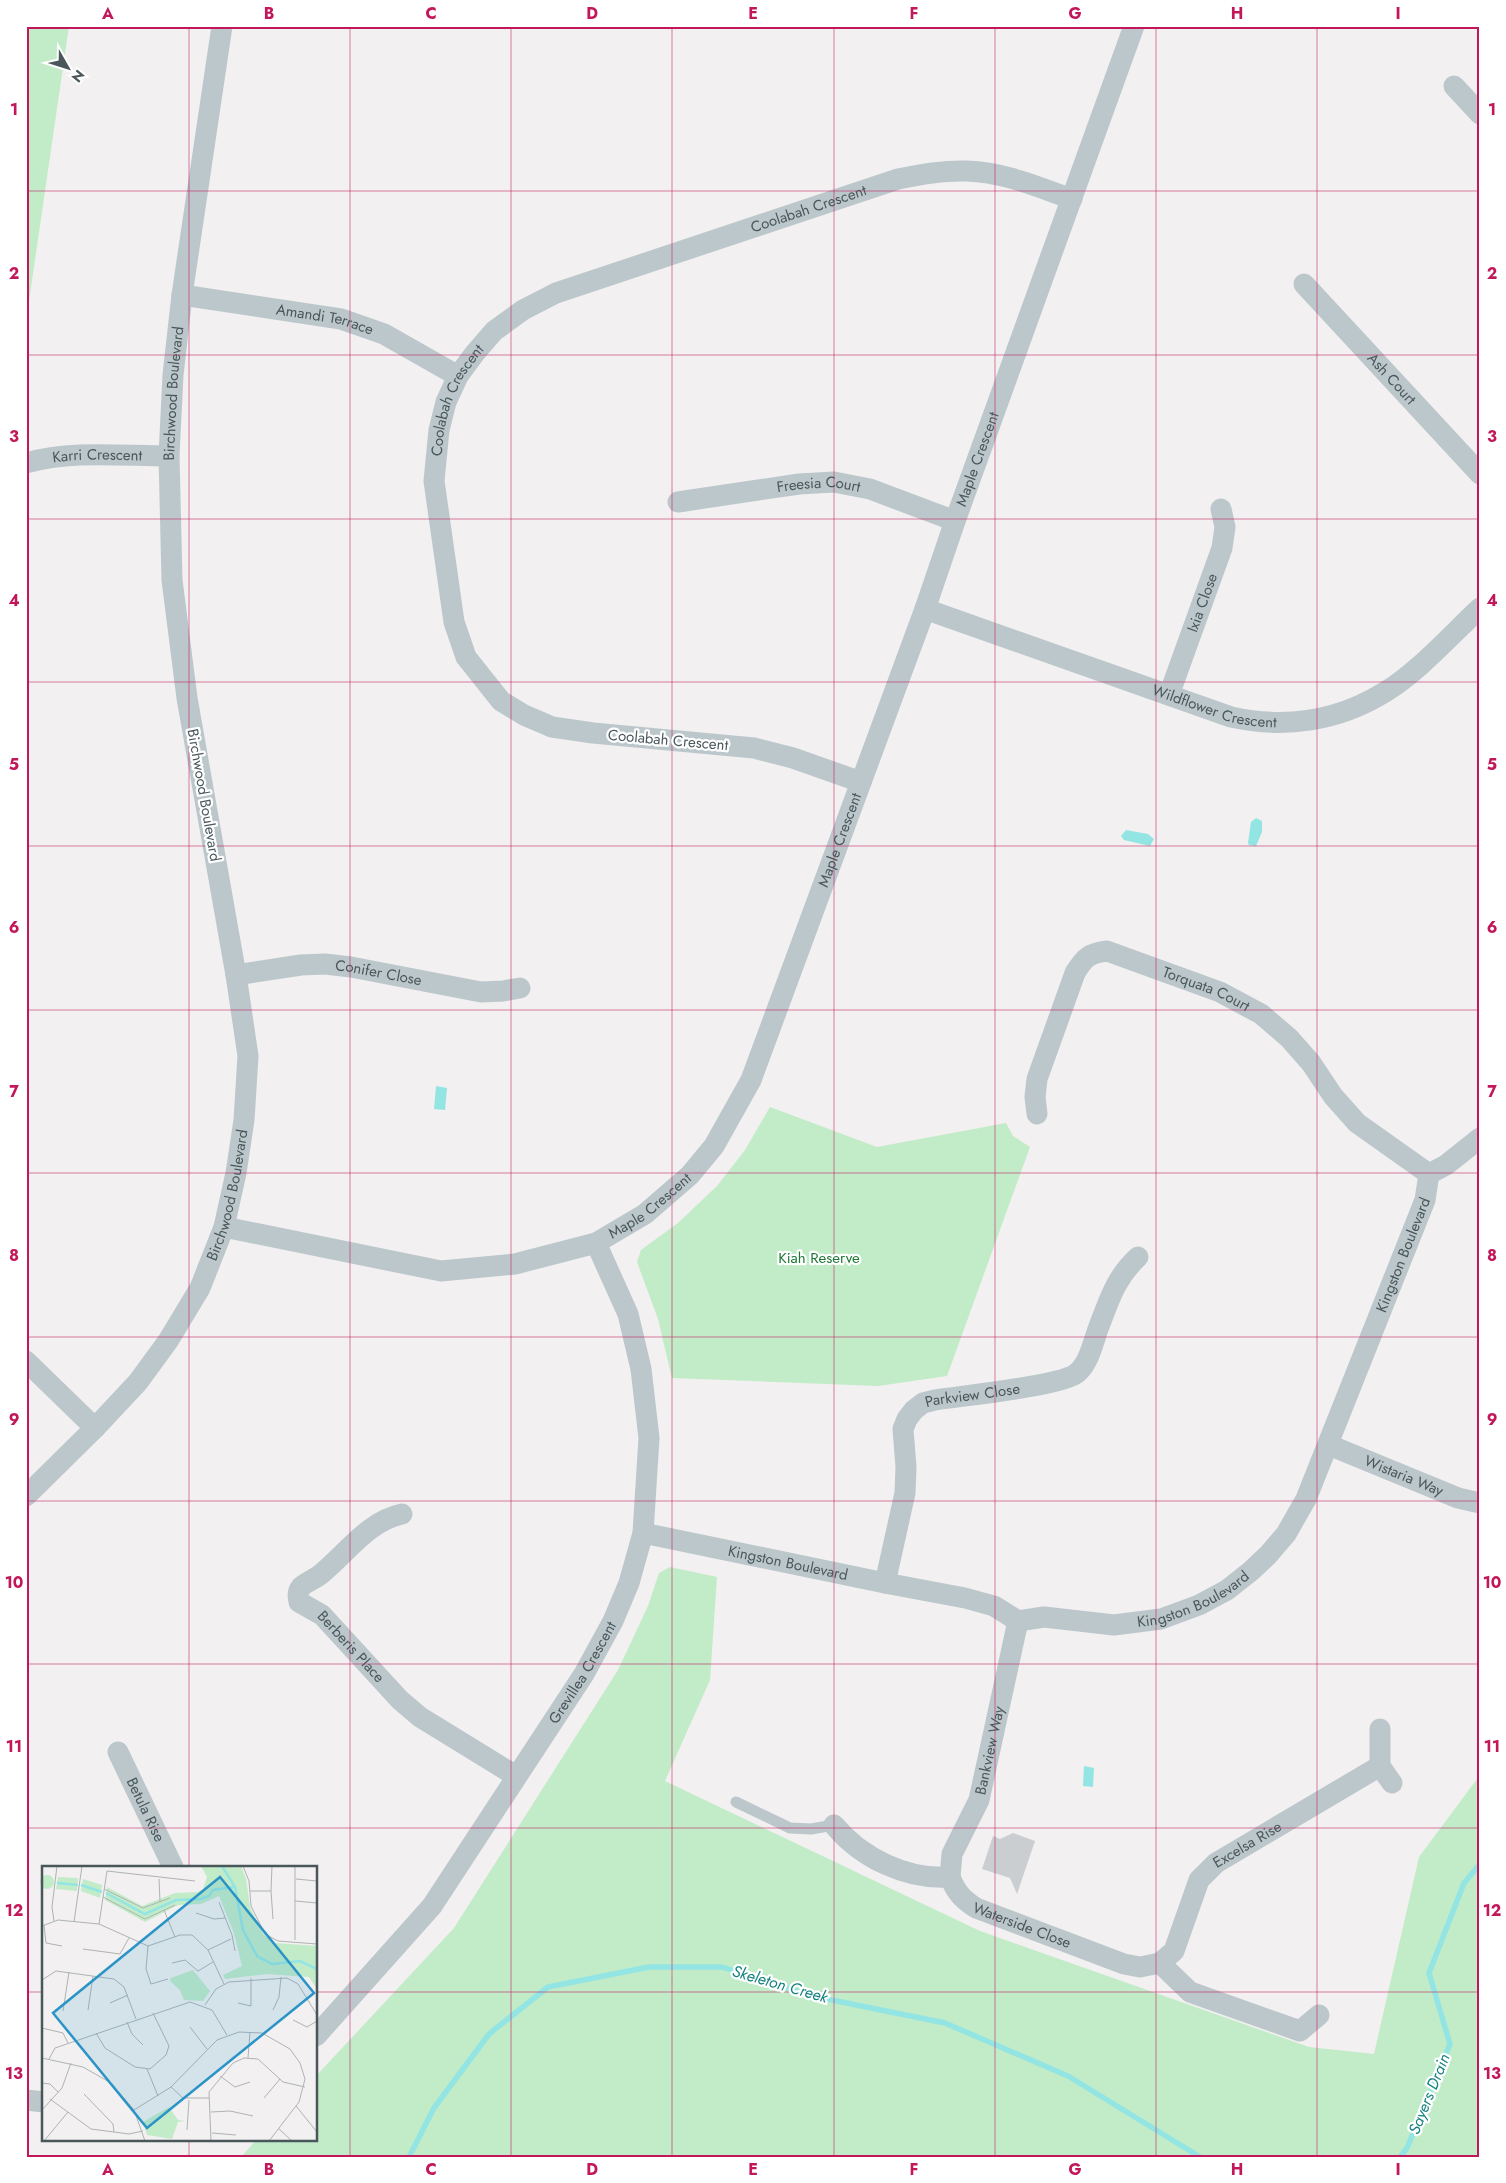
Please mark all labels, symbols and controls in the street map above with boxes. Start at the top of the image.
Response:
text: A [101,2,114,25]
text: B [264,2,274,25]
text: C [425,2,437,25]
text: D [586,2,598,25]
text: E [748,2,758,25]
text: F [910,2,918,25]
text: G [1068,2,1082,25]
text: H [1231,2,1243,25]
text: I [1395,2,1401,25]
north arrow [42,42,92,92]
text: N [67,66,89,87]
text: 1 [10,98,18,121]
text: 1 [1488,98,1496,121]
street label: Coolabah Crescent [748,179,870,238]
text: 2 [9,262,19,285]
text: 2 [1487,262,1497,285]
street label: Amandi Terrace [275,298,377,341]
street label: Birchwood Boulevard [158,325,189,461]
street label: Coolabah Crescent [425,339,489,457]
street label: Ash Court [1362,348,1422,410]
street label: Maple Crescent [950,409,1005,510]
text: 3 [9,425,19,448]
text: 3 [1487,425,1497,448]
street label: Karri Crescent [51,444,143,468]
street label: Freesia Court [775,471,863,498]
street label: Ixia Close [1181,570,1223,635]
text: 4 [8,589,20,612]
text: 4 [1486,589,1498,612]
street label: Wildflower Crescent [1149,679,1277,733]
street label: Coolabah Crescent [607,724,730,756]
street label: Birchwood Boulevard [181,727,227,863]
text: 5 [9,753,19,776]
text: 5 [1487,753,1497,776]
street label: Maple Crescent [812,789,867,890]
text: 6 [9,916,19,939]
text: 6 [1487,916,1497,939]
street label: Conifer Close [334,954,424,991]
street label: Torquata Court [1160,961,1254,1017]
text: 7 [9,1080,19,1103]
text: 7 [1487,1080,1497,1103]
street label: Birchwood Boulevard [201,1128,253,1264]
street label: Maple Crescent [604,1167,696,1244]
street label: Kingston Boulevard [1370,1194,1436,1316]
text: 8 [9,1244,19,1267]
text: 8 [1487,1244,1497,1267]
park label: Kiah Reserve [778,1247,860,1269]
street label: Parkview Close [923,1377,1022,1413]
text: 9 [9,1408,19,1431]
text: 9 [1487,1408,1497,1431]
street label: Wistaria Way [1361,1450,1447,1502]
street label: Kingston Boulevard [726,1540,850,1586]
street label: Kingston Boulevard [1136,1565,1254,1633]
text: 10 [5,1571,23,1594]
text: 10 [1483,1571,1501,1594]
street label: Berberis Place [312,1606,390,1688]
street label: Grevillea Crescent [543,1617,622,1728]
street label: Bankview Way [969,1704,1010,1797]
text: 11 [6,1735,22,1758]
text: 11 [1484,1735,1500,1758]
street label: Betula Rise [121,1774,171,1846]
street label: Excelsa Rise [1209,1815,1286,1874]
inset map [42,1866,318,2140]
street label: Waterside Close [970,1897,1074,1954]
text: 12 [5,1899,23,1922]
text: 12 [1483,1899,1501,1922]
water label: Skeleton Creek [730,1959,832,2009]
water label: Sayers Drain [1402,2050,1456,2138]
text: 13 [5,2062,23,2085]
text: 13 [1483,2062,1501,2085]
text: A [101,2158,114,2181]
text: B [264,2158,274,2181]
text: C [425,2158,437,2181]
text: D [586,2158,598,2181]
text: E [748,2158,758,2181]
text: F [910,2158,918,2181]
text: G [1068,2158,1082,2181]
text: H [1231,2158,1243,2181]
text: I [1395,2158,1401,2181]

